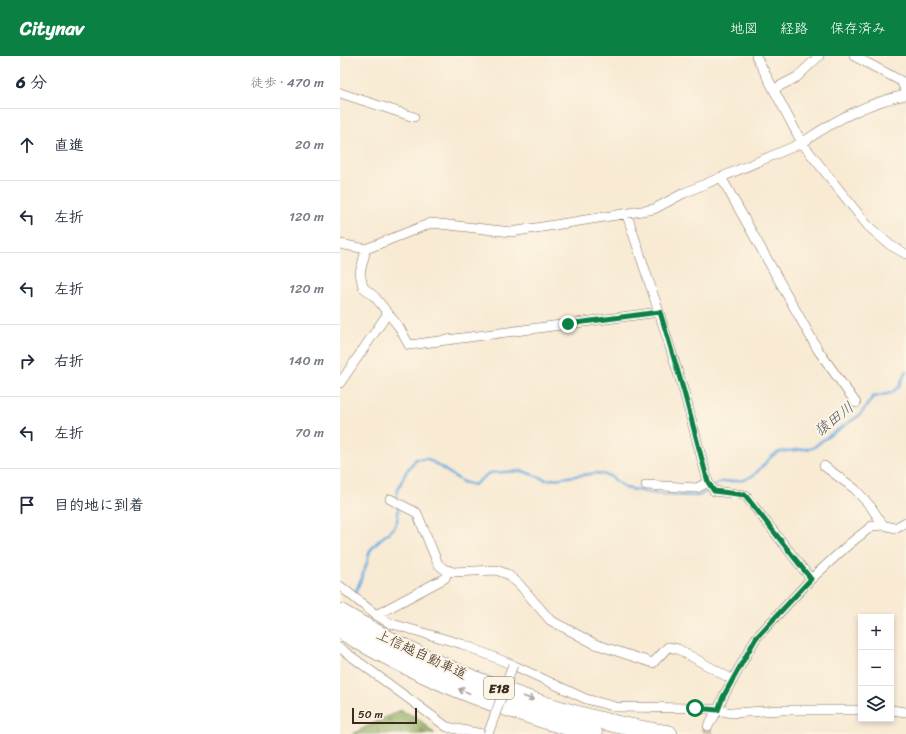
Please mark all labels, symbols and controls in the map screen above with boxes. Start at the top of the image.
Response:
text: Citynav [20,12,84,45]
text: 地図 [730,16,758,41]
text: 経路 [780,16,808,41]
text: 保存済み [830,16,886,41]
text: 6 分 [16,67,47,97]
text: 徒歩 · 470 m [251,71,324,94]
text: 直進 [54,132,84,158]
text: 20 m [295,133,324,156]
icon: ahead [16,134,38,156]
text: 左折 [54,204,84,230]
text: 120 m [289,205,324,228]
icon: left [16,206,38,228]
text: 左折 [54,276,84,302]
text: 120 m [289,277,324,300]
icon: left [16,278,38,300]
route end [559,315,577,333]
text: 右折 [54,348,84,374]
text: 140 m [289,349,324,372]
icon: right [16,350,38,372]
water label: 猿田川 [808,395,860,443]
text: 左折 [54,420,84,446]
text: 70 m [295,421,324,444]
icon: left [16,422,38,444]
text: 目的地に到着 [54,492,144,518]
icon: arrive [16,494,38,516]
map controls [858,614,894,722]
button: + [858,614,894,650]
street label: 上信越自動車道 [372,622,471,686]
button: − [858,650,894,686]
road number: E18 [484,677,514,699]
one-way arrow [458,686,470,694]
button: layers [858,686,894,722]
one-way arrow [521,695,533,703]
route start [686,699,704,717]
text: 50 m [358,705,383,724]
scale bar [352,706,417,725]

